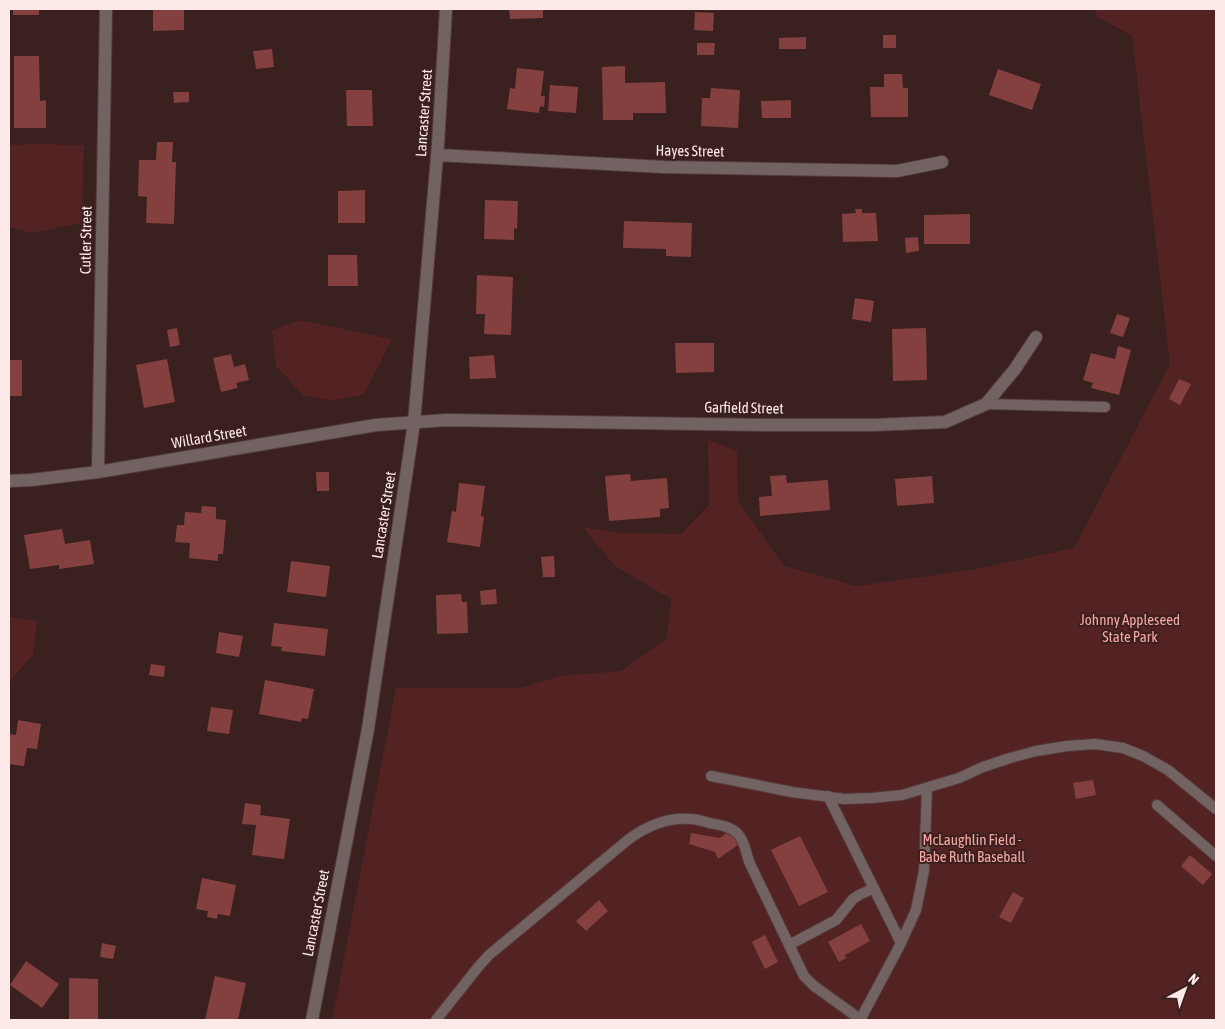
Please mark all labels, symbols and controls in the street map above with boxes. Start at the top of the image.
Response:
street label: Lancaster Street [412,68,435,158]
street label: Hayes Street [655,141,725,160]
street label: Cutler Street [76,206,95,274]
street label: Garfield Street [704,398,784,417]
street label: Willard Street [170,422,248,451]
street label: Lancaster Street [368,470,399,560]
park label: Johnny Appleseed State Park [1080,611,1180,645]
park label: McLaughlin Field - Babe Ruth Baseball [919,831,1025,865]
street label: Lancaster Street [299,868,332,958]
north arrow [1160,964,1210,1014]
text: N [1185,970,1202,988]

